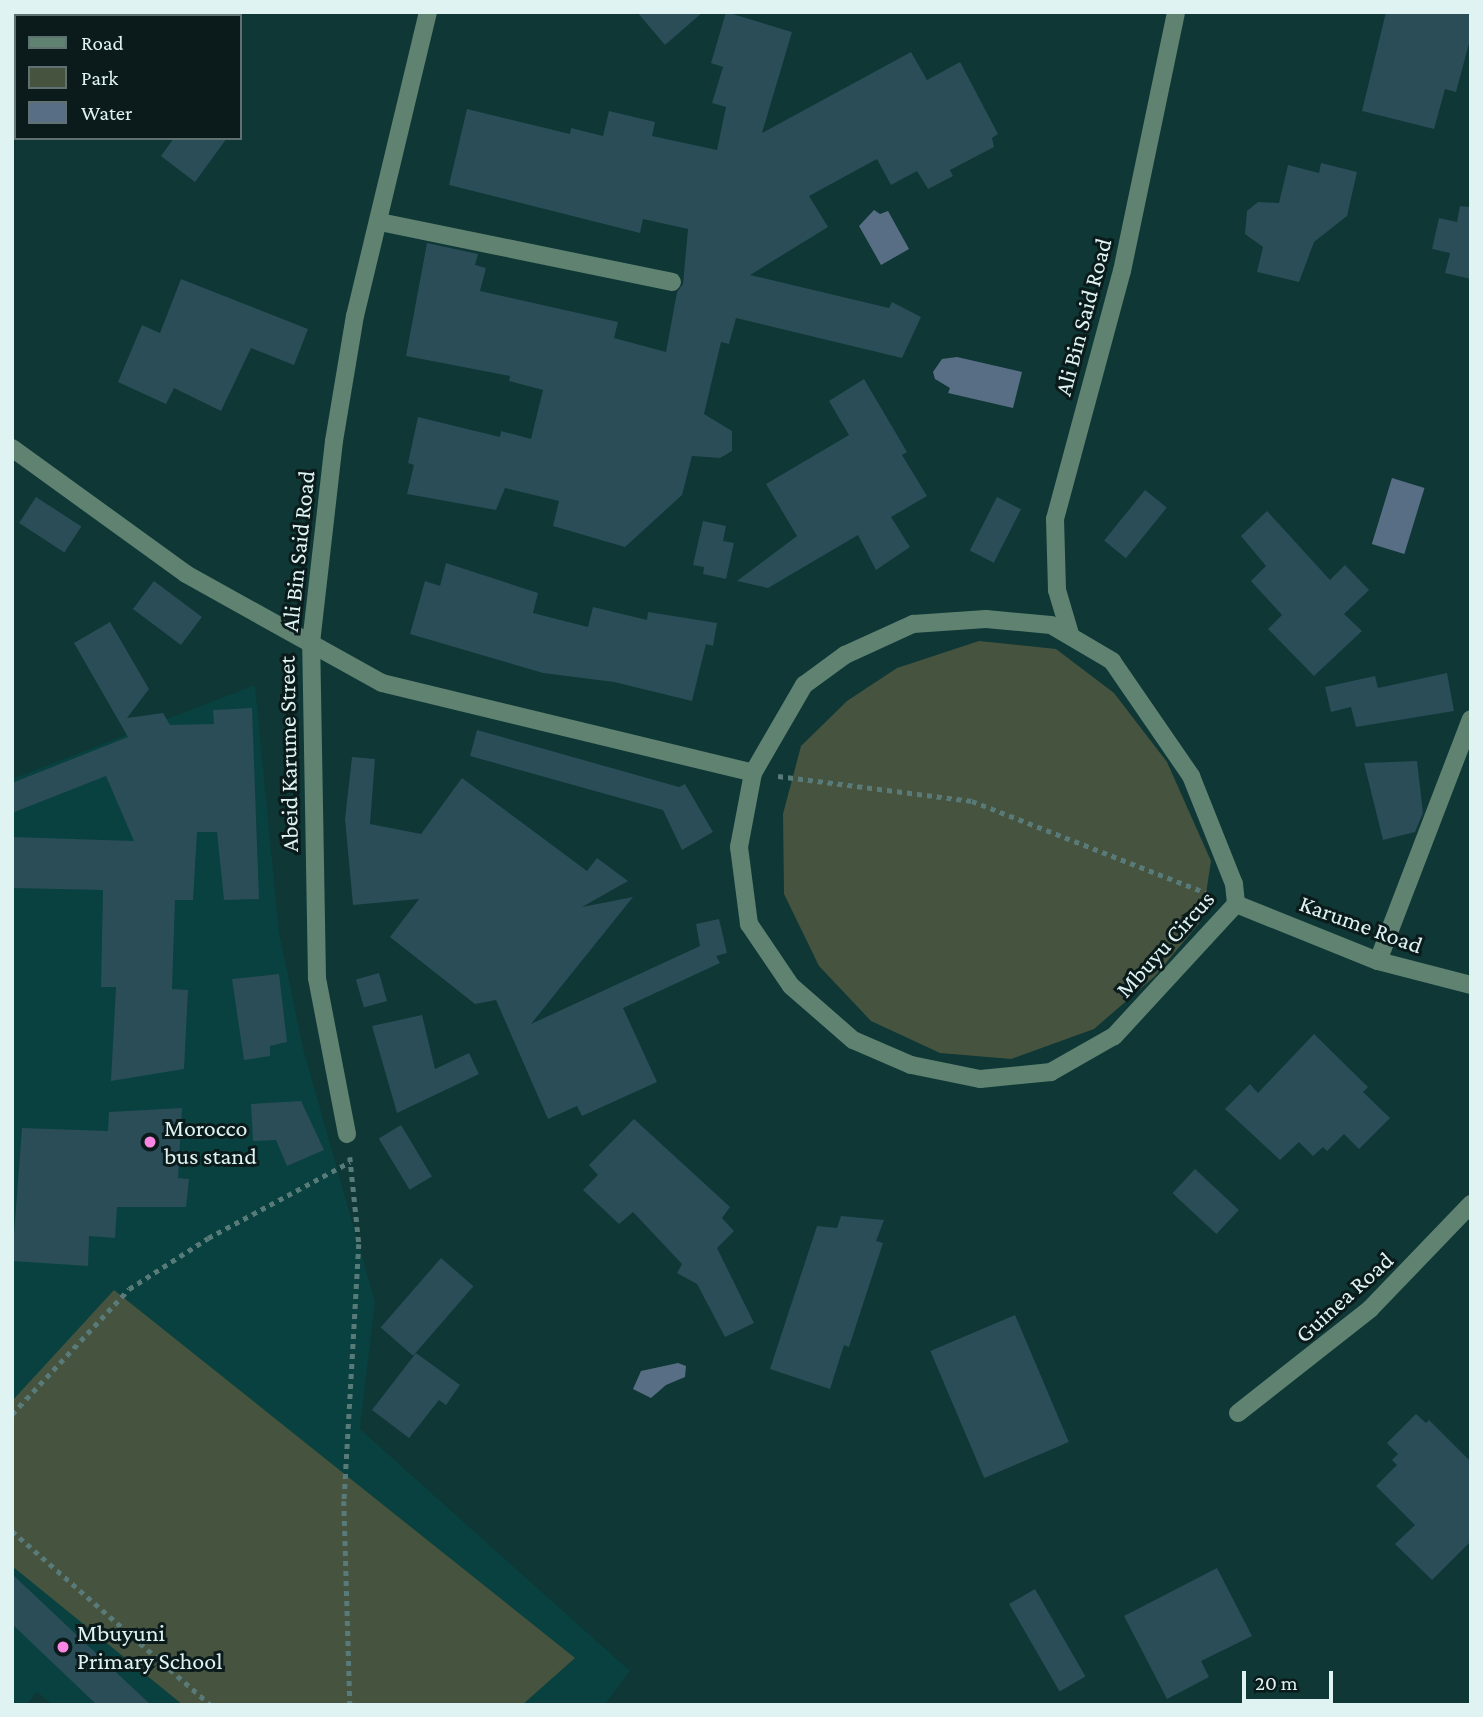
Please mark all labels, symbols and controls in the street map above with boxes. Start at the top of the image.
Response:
legend [14,14,242,140]
text: Road [81,31,124,55]
text: Park [81,66,118,90]
text: Water [81,101,133,125]
street label: Ali Bin Said Road [1048,235,1118,399]
street label: Ali Bin Said Road [275,469,321,633]
street label: Abeid Karume Street [272,656,304,852]
street label: Mbuyu Circus [1110,885,1220,1003]
street label: Karume Road [1296,888,1426,960]
place label: Morocco bus stand [164,1114,257,1170]
marker: Morocco bus stand [142,1134,158,1150]
street label: Guinea Road [1289,1246,1399,1348]
place label: Mbuyuni Primary School [77,1619,222,1675]
marker: Mbuyuni Primary School [55,1639,71,1655]
scale bar [1245,1658,1336,1702]
text: 20 m [1255,1671,1298,1695]

